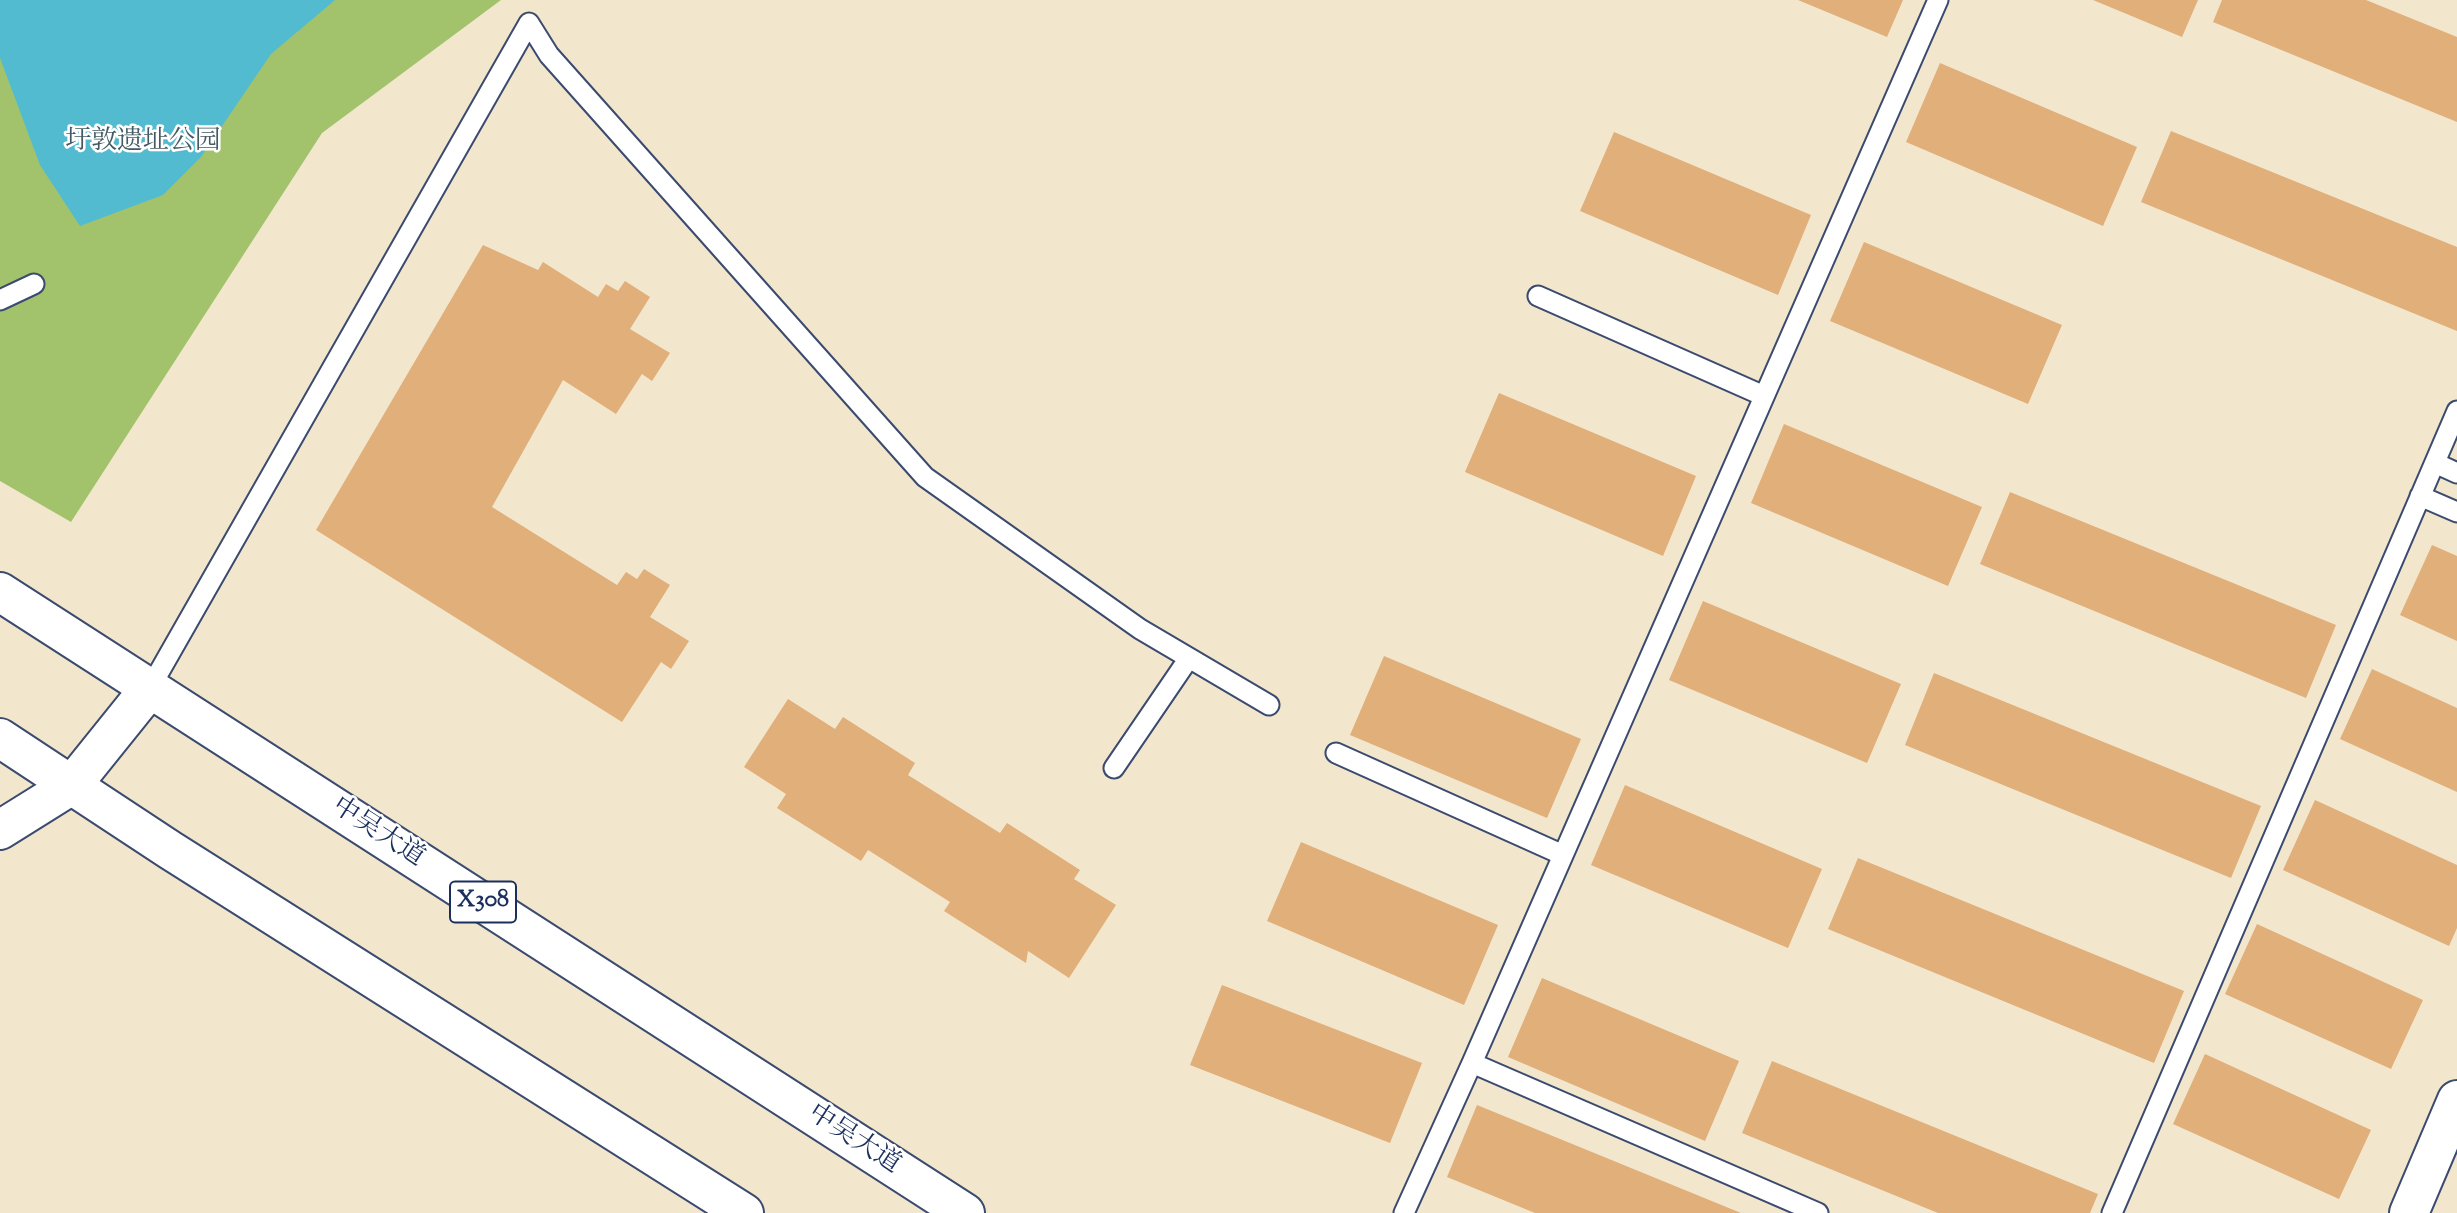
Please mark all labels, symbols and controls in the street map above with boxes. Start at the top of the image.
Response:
park label: 圩敦遗址公园 [65,128,221,160]
street label: 中吴大道 [325,793,429,875]
road number: X308 [450,882,516,922]
street label: 中吴大道 [801,1100,905,1182]

